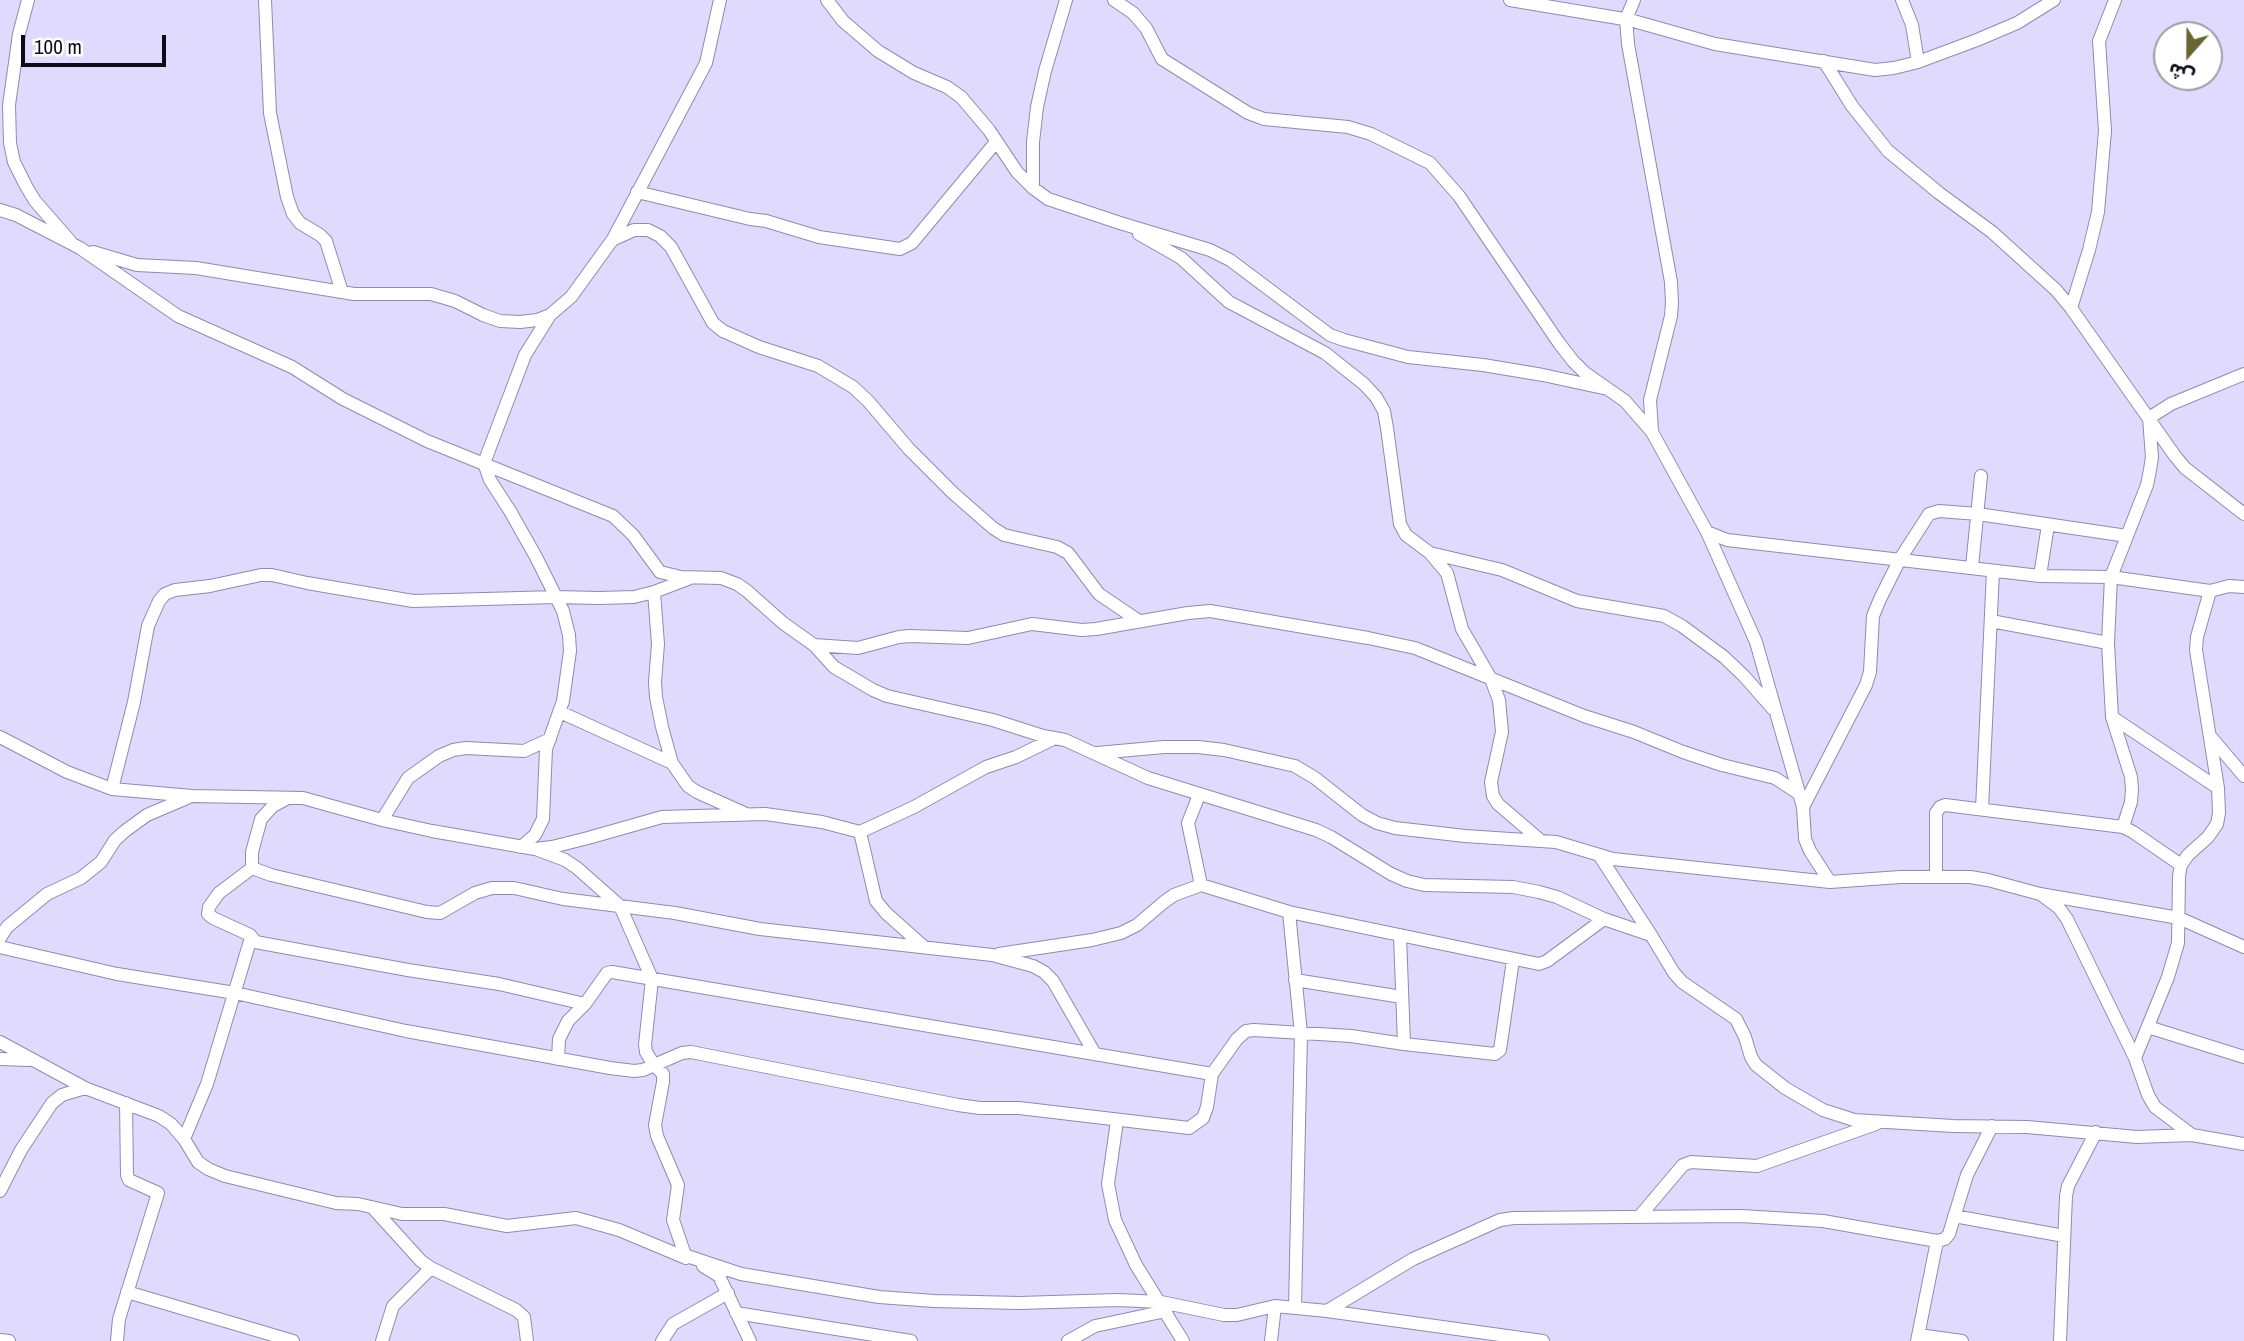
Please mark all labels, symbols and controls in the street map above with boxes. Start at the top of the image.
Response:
scale bar [24,21,170,65]
north arrow [2153,21,2223,91]
text: 100 m [34,32,82,61]
text: ش [2164,57,2198,91]

